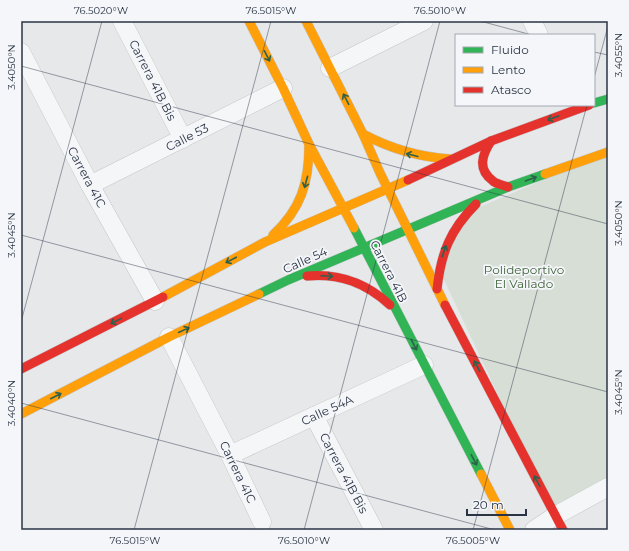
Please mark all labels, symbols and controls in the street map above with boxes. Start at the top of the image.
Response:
text: 76.5020°W [74,4,128,17]
text: 76.5015°W [246,4,296,17]
text: 76.5010°W [414,4,466,17]
text: 3.4055°N [612,33,625,77]
legend [455,34,595,106]
street label: Carrera 41B Bis [126,37,180,123]
text: Fluido [491,42,529,57]
text: 3.4050°N [5,44,18,90]
one-way arrow [263,50,271,62]
text: Lento [491,62,526,77]
text: Atasco [491,82,531,97]
one-way arrow [342,94,349,106]
one-way arrow [547,115,559,123]
street label: Calle 53 [163,120,211,154]
street label: Carrera 41C [65,144,110,211]
one-way arrow [406,150,419,158]
one-way arrow [524,175,536,183]
one-way arrow [302,176,309,189]
text: 3.4050°N [612,200,625,246]
text: 3.4045°N [5,212,18,258]
street label: Carrera 41B [367,237,411,305]
street label: Calle 54 [280,244,330,276]
one-way arrow [441,245,448,258]
one-way arrow [225,257,237,265]
park label: Polideportivo El Vallado [484,262,564,291]
one-way arrow [320,272,333,279]
one-way arrow [110,318,122,325]
one-way arrow [177,326,189,333]
one-way arrow [410,339,418,351]
one-way arrow [473,360,480,372]
text: 3.4045°N [612,369,625,415]
text: 3.4040°N [5,380,18,426]
street label: Calle 54A [299,391,356,429]
one-way arrow [49,392,61,399]
street label: Carrera 41B Bis [316,430,372,516]
street label: Carrera 41C [217,439,260,506]
one-way arrow [470,454,478,466]
one-way arrow [533,476,541,488]
scale bar [467,491,526,517]
text: 20 m [473,497,504,512]
text: 76.5015°W [110,534,160,547]
text: 76.5010°W [278,534,330,547]
text: 76.5005°W [446,534,500,547]

